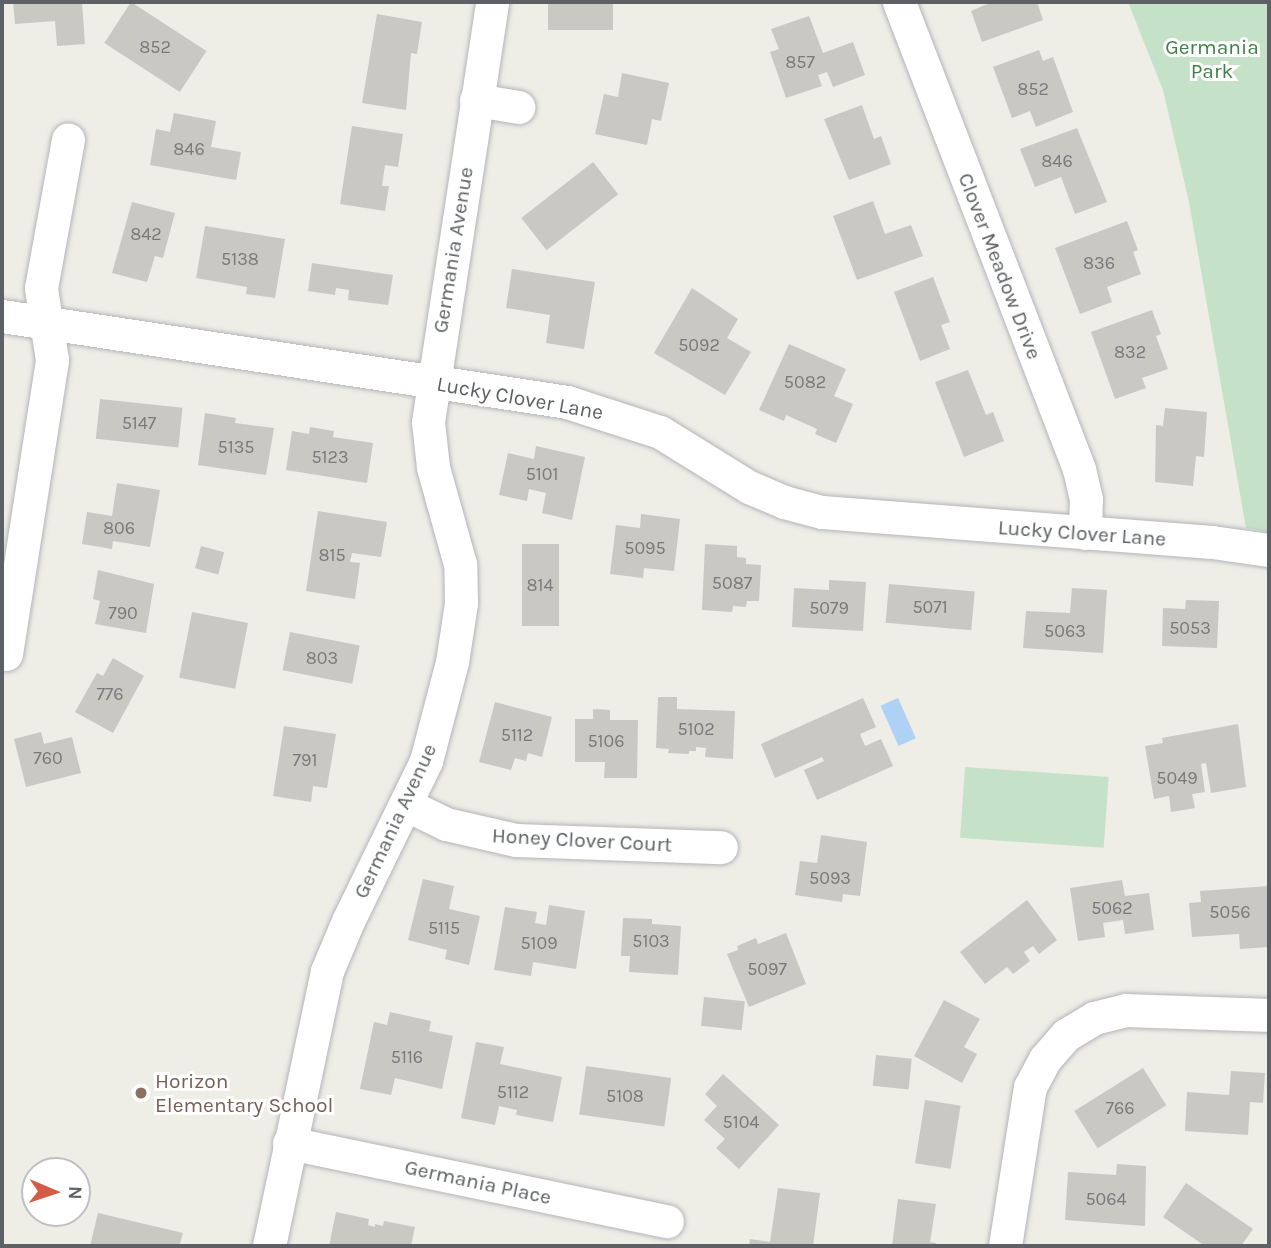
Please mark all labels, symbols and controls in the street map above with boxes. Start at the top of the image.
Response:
park label: Germania Park [1165,34,1259,84]
house number: 852 [139,36,171,58]
house number: 857 [785,51,815,73]
house number: 852 [1017,78,1049,100]
house number: 846 [173,138,205,160]
house number: 846 [1041,150,1073,172]
street label: Germania Avenue [427,165,479,335]
street label: Clover Meadow Drive [953,169,1047,363]
house number: 842 [130,223,162,245]
house number: 5138 [221,248,259,270]
house number: 836 [1083,252,1115,274]
house number: 5092 [678,334,720,356]
house number: 832 [1114,341,1146,363]
street label: Lucky Clover Lane [435,371,605,425]
house number: 5082 [784,371,826,393]
house number: 5147 [122,412,156,434]
house number: 5135 [218,436,254,458]
house number: 5123 [311,446,349,468]
house number: 5101 [526,463,558,485]
street label: Lucky Clover Lane [997,515,1167,551]
house number: 806 [103,517,135,539]
house number: 5095 [624,537,666,559]
house number: 815 [318,544,346,566]
house number: 5087 [712,572,752,594]
house number: 814 [526,574,554,596]
house number: 5071 [912,596,948,618]
house number: 5079 [809,597,849,619]
house number: 790 [108,602,138,624]
house number: 5053 [1169,617,1211,639]
house number: 5063 [1044,620,1086,642]
house number: 803 [306,647,338,669]
house number: 776 [96,683,124,705]
house number: 5102 [677,718,715,740]
house number: 5112 [501,724,533,746]
house number: 5106 [587,730,625,752]
street label: Germania Avenue [348,740,442,902]
house number: 760 [33,747,63,769]
house number: 791 [293,749,317,771]
house number: 5049 [1156,767,1198,789]
street label: Honey Clover Court [491,823,673,857]
house number: 5093 [809,867,851,889]
house number: 5062 [1091,897,1133,919]
house number: 5056 [1209,901,1251,923]
house number: 5115 [428,917,460,939]
house number: 5103 [632,930,670,952]
house number: 5109 [520,932,558,954]
house number: 5097 [747,958,787,980]
house number: 5116 [391,1046,423,1068]
place label: Horizon Elementary School [155,1068,333,1118]
house number: 5112 [497,1081,529,1103]
marker: Horizon Elementary School [133,1085,149,1101]
house number: 5108 [606,1085,644,1107]
house number: 766 [1105,1097,1135,1119]
house number: 5104 [723,1111,759,1133]
street label: Germania Place [402,1154,554,1210]
north arrow [21,1157,91,1227]
text: N [64,1185,86,1200]
house number: 5064 [1085,1188,1127,1210]

